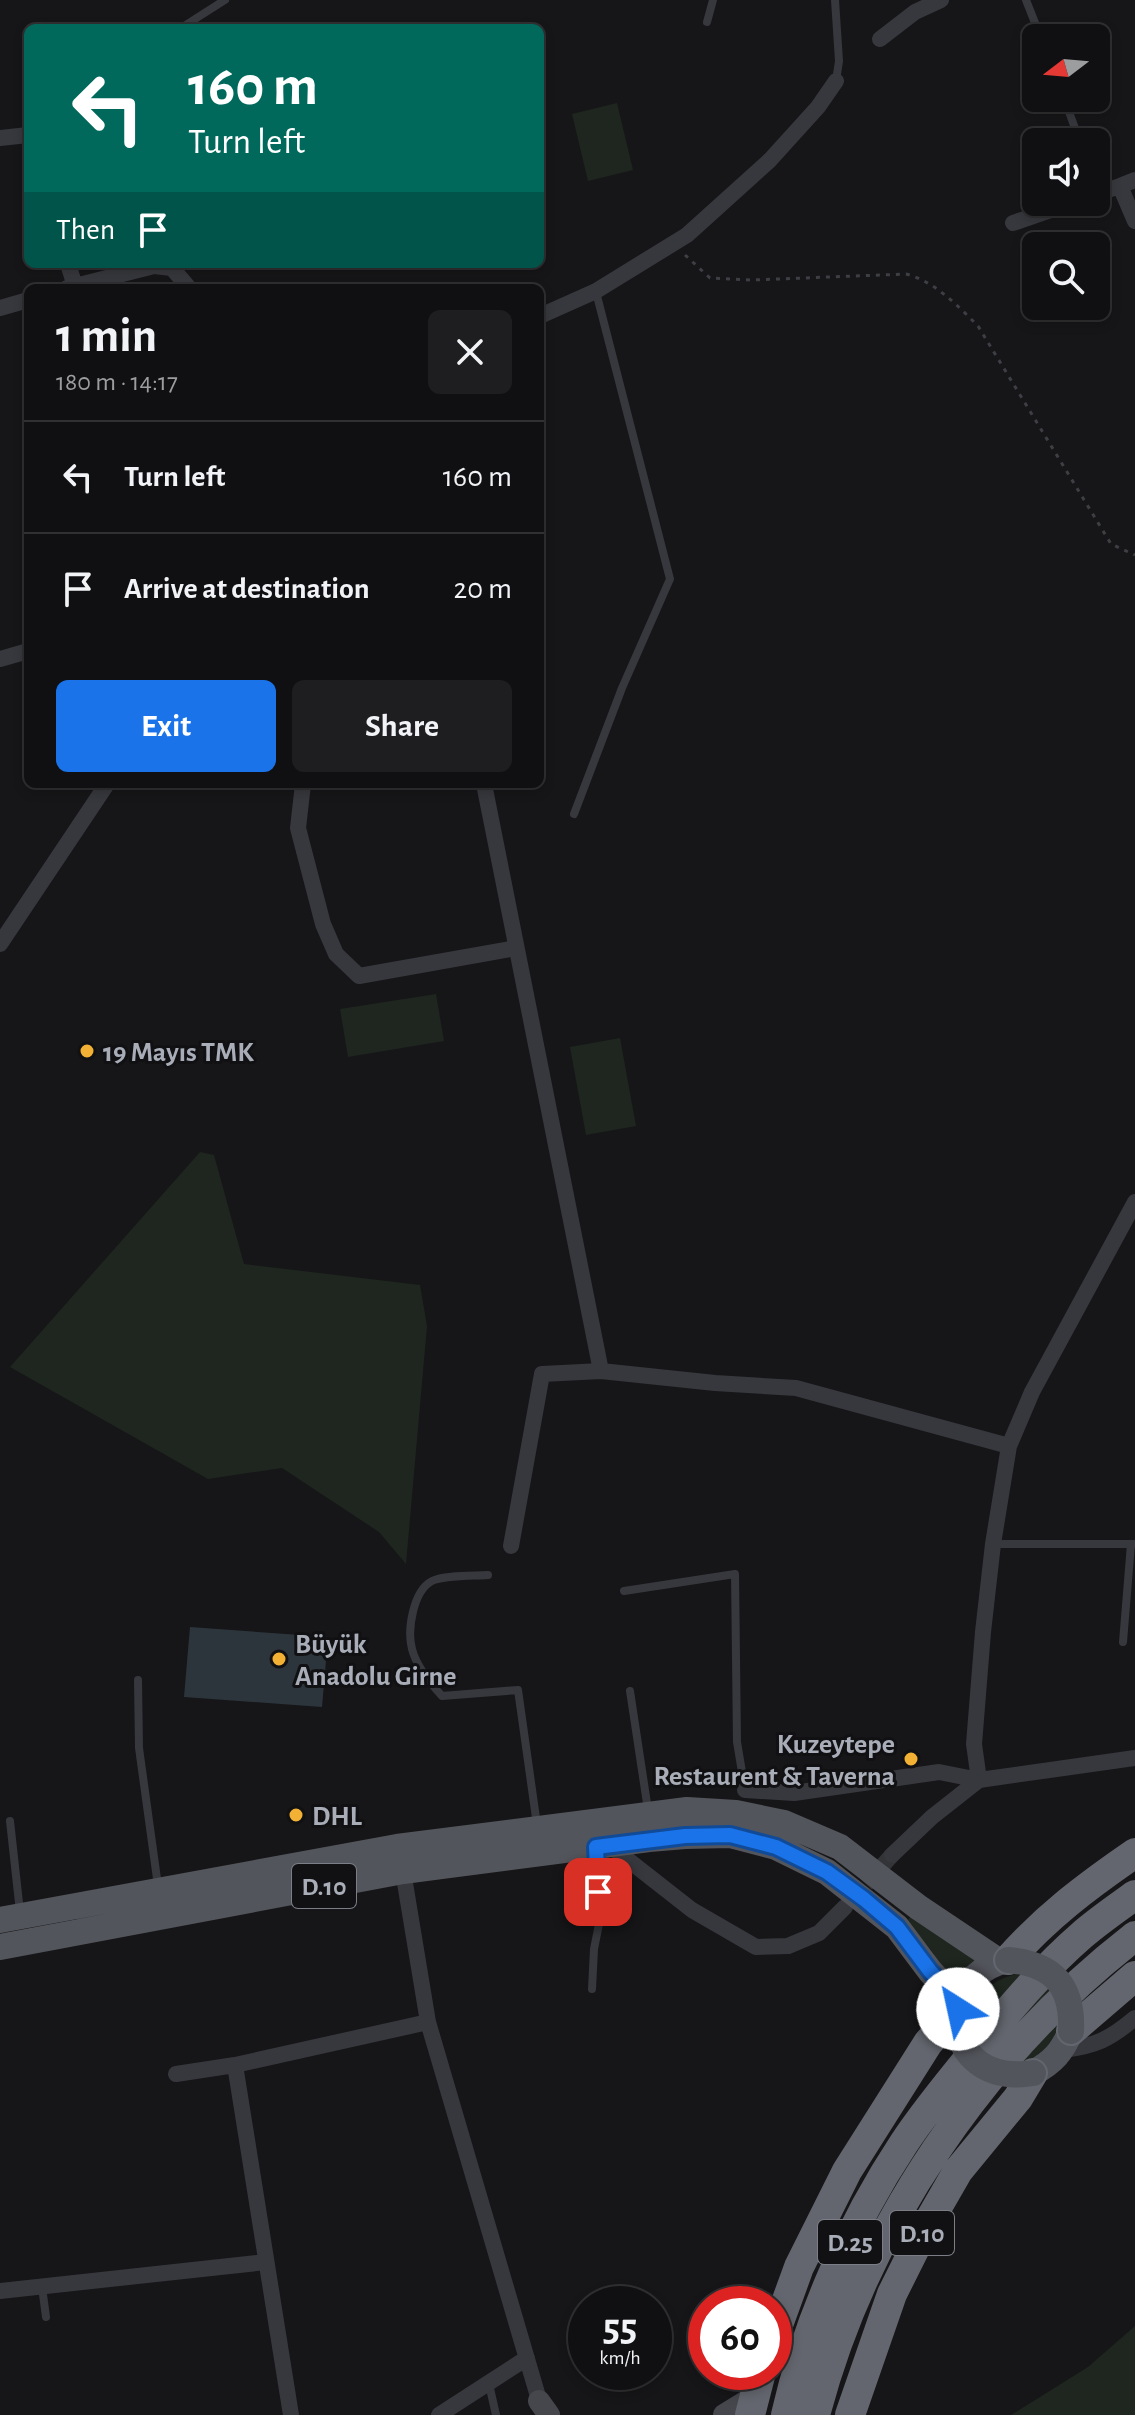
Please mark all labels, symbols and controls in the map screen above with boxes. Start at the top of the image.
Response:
north arrow [1022,24,1110,112]
map controls [1022,24,1110,320]
icon: left [56,56,160,160]
text: 160 m [188,59,318,115]
text: Turn left [188,124,305,160]
button: sound [1022,128,1110,216]
icon: arrive [131,208,175,252]
text: Then [56,215,115,245]
button: search [1022,232,1110,320]
button: close [428,310,512,394]
text: 1 min [56,313,157,361]
text: 180 m · 14:17 [56,369,178,395]
icon: left [56,455,100,499]
text: Turn left [124,462,225,492]
text: 160 m [443,462,512,492]
icon: arrive [56,567,100,611]
text: Arrive at destination [124,574,370,604]
text: 20 m [454,574,512,604]
button: Exit [56,680,276,772]
button: Share [292,680,512,772]
place label: 19 Mayıs TMK [103,1039,254,1067]
marker: 19 Mayıs TMK [78,1042,96,1060]
place label: Büyük Anadolu Girne [295,1631,457,1691]
marker: Büyük Anadolu Girne [270,1650,288,1668]
place label: Kuzeytepe Restaurent & Taverna [653,1731,895,1791]
marker: Kuzeytepe Restaurent & Taverna [902,1750,920,1768]
place label: DHL [312,1803,363,1831]
marker: DHL [287,1806,305,1824]
pin [564,1858,632,1926]
road number: D.10 [292,1864,356,1908]
icon: arrive [576,1870,620,1914]
position arrow [916,1967,1000,2051]
road number: D.10 [890,2211,954,2255]
road number: D.25 [818,2220,882,2264]
speed limit sign: 60 [688,2286,792,2390]
text: 55 [603,2308,637,2348]
text: km/h [599,2348,641,2368]

